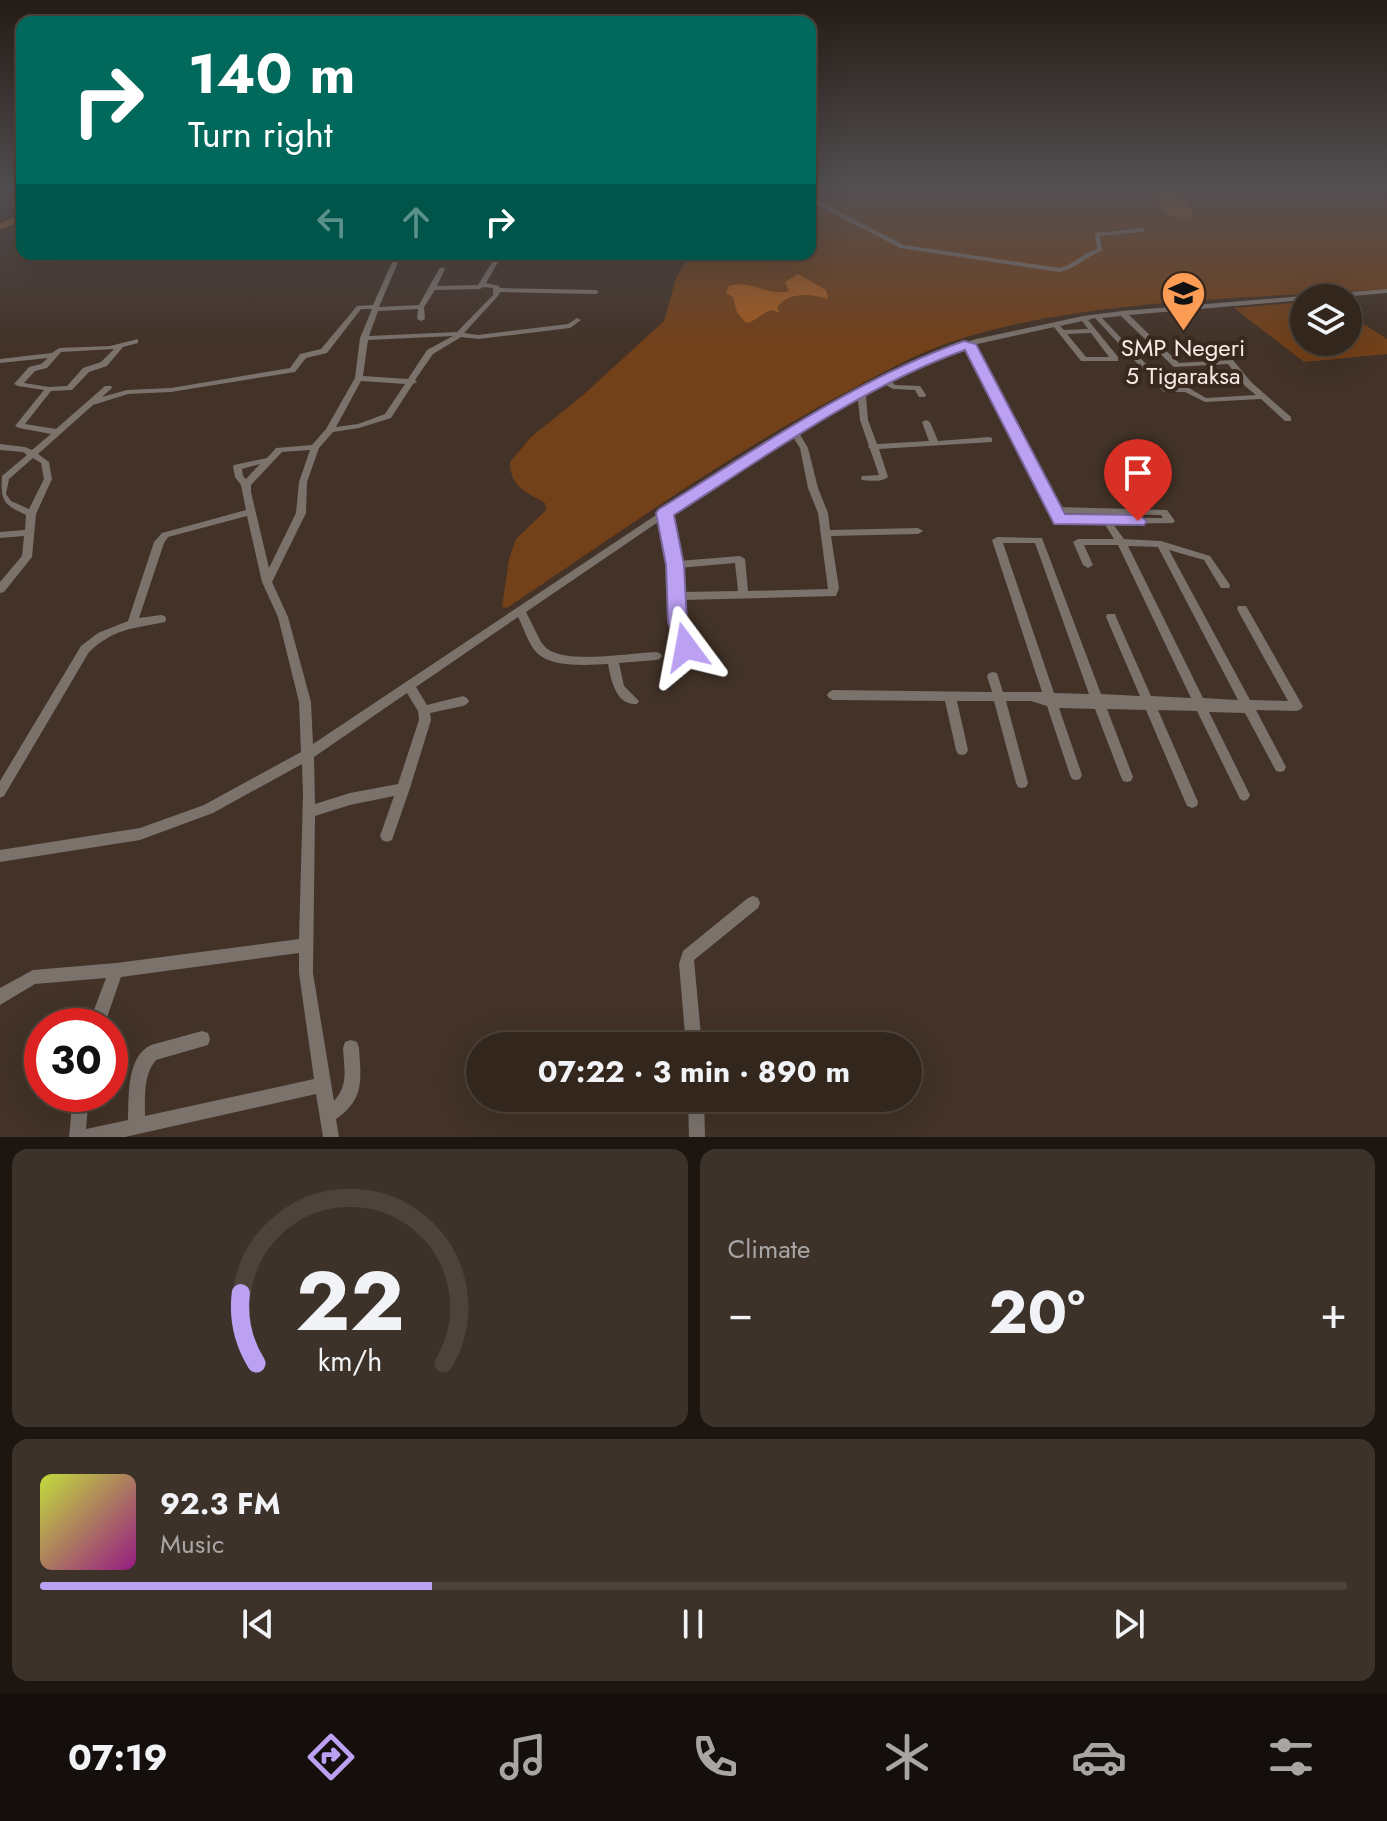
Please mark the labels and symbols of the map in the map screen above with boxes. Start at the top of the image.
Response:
school or university icon: SMP Negeri 5 Tigaraksa [1159,269,1207,332]
place label: SMP Negeri 5 Tigaraksa [1121,330,1245,393]
pin [1104,439,1172,521]
position arrow [644,605,728,689]
speed limit sign: 30 [24,1008,128,1112]

